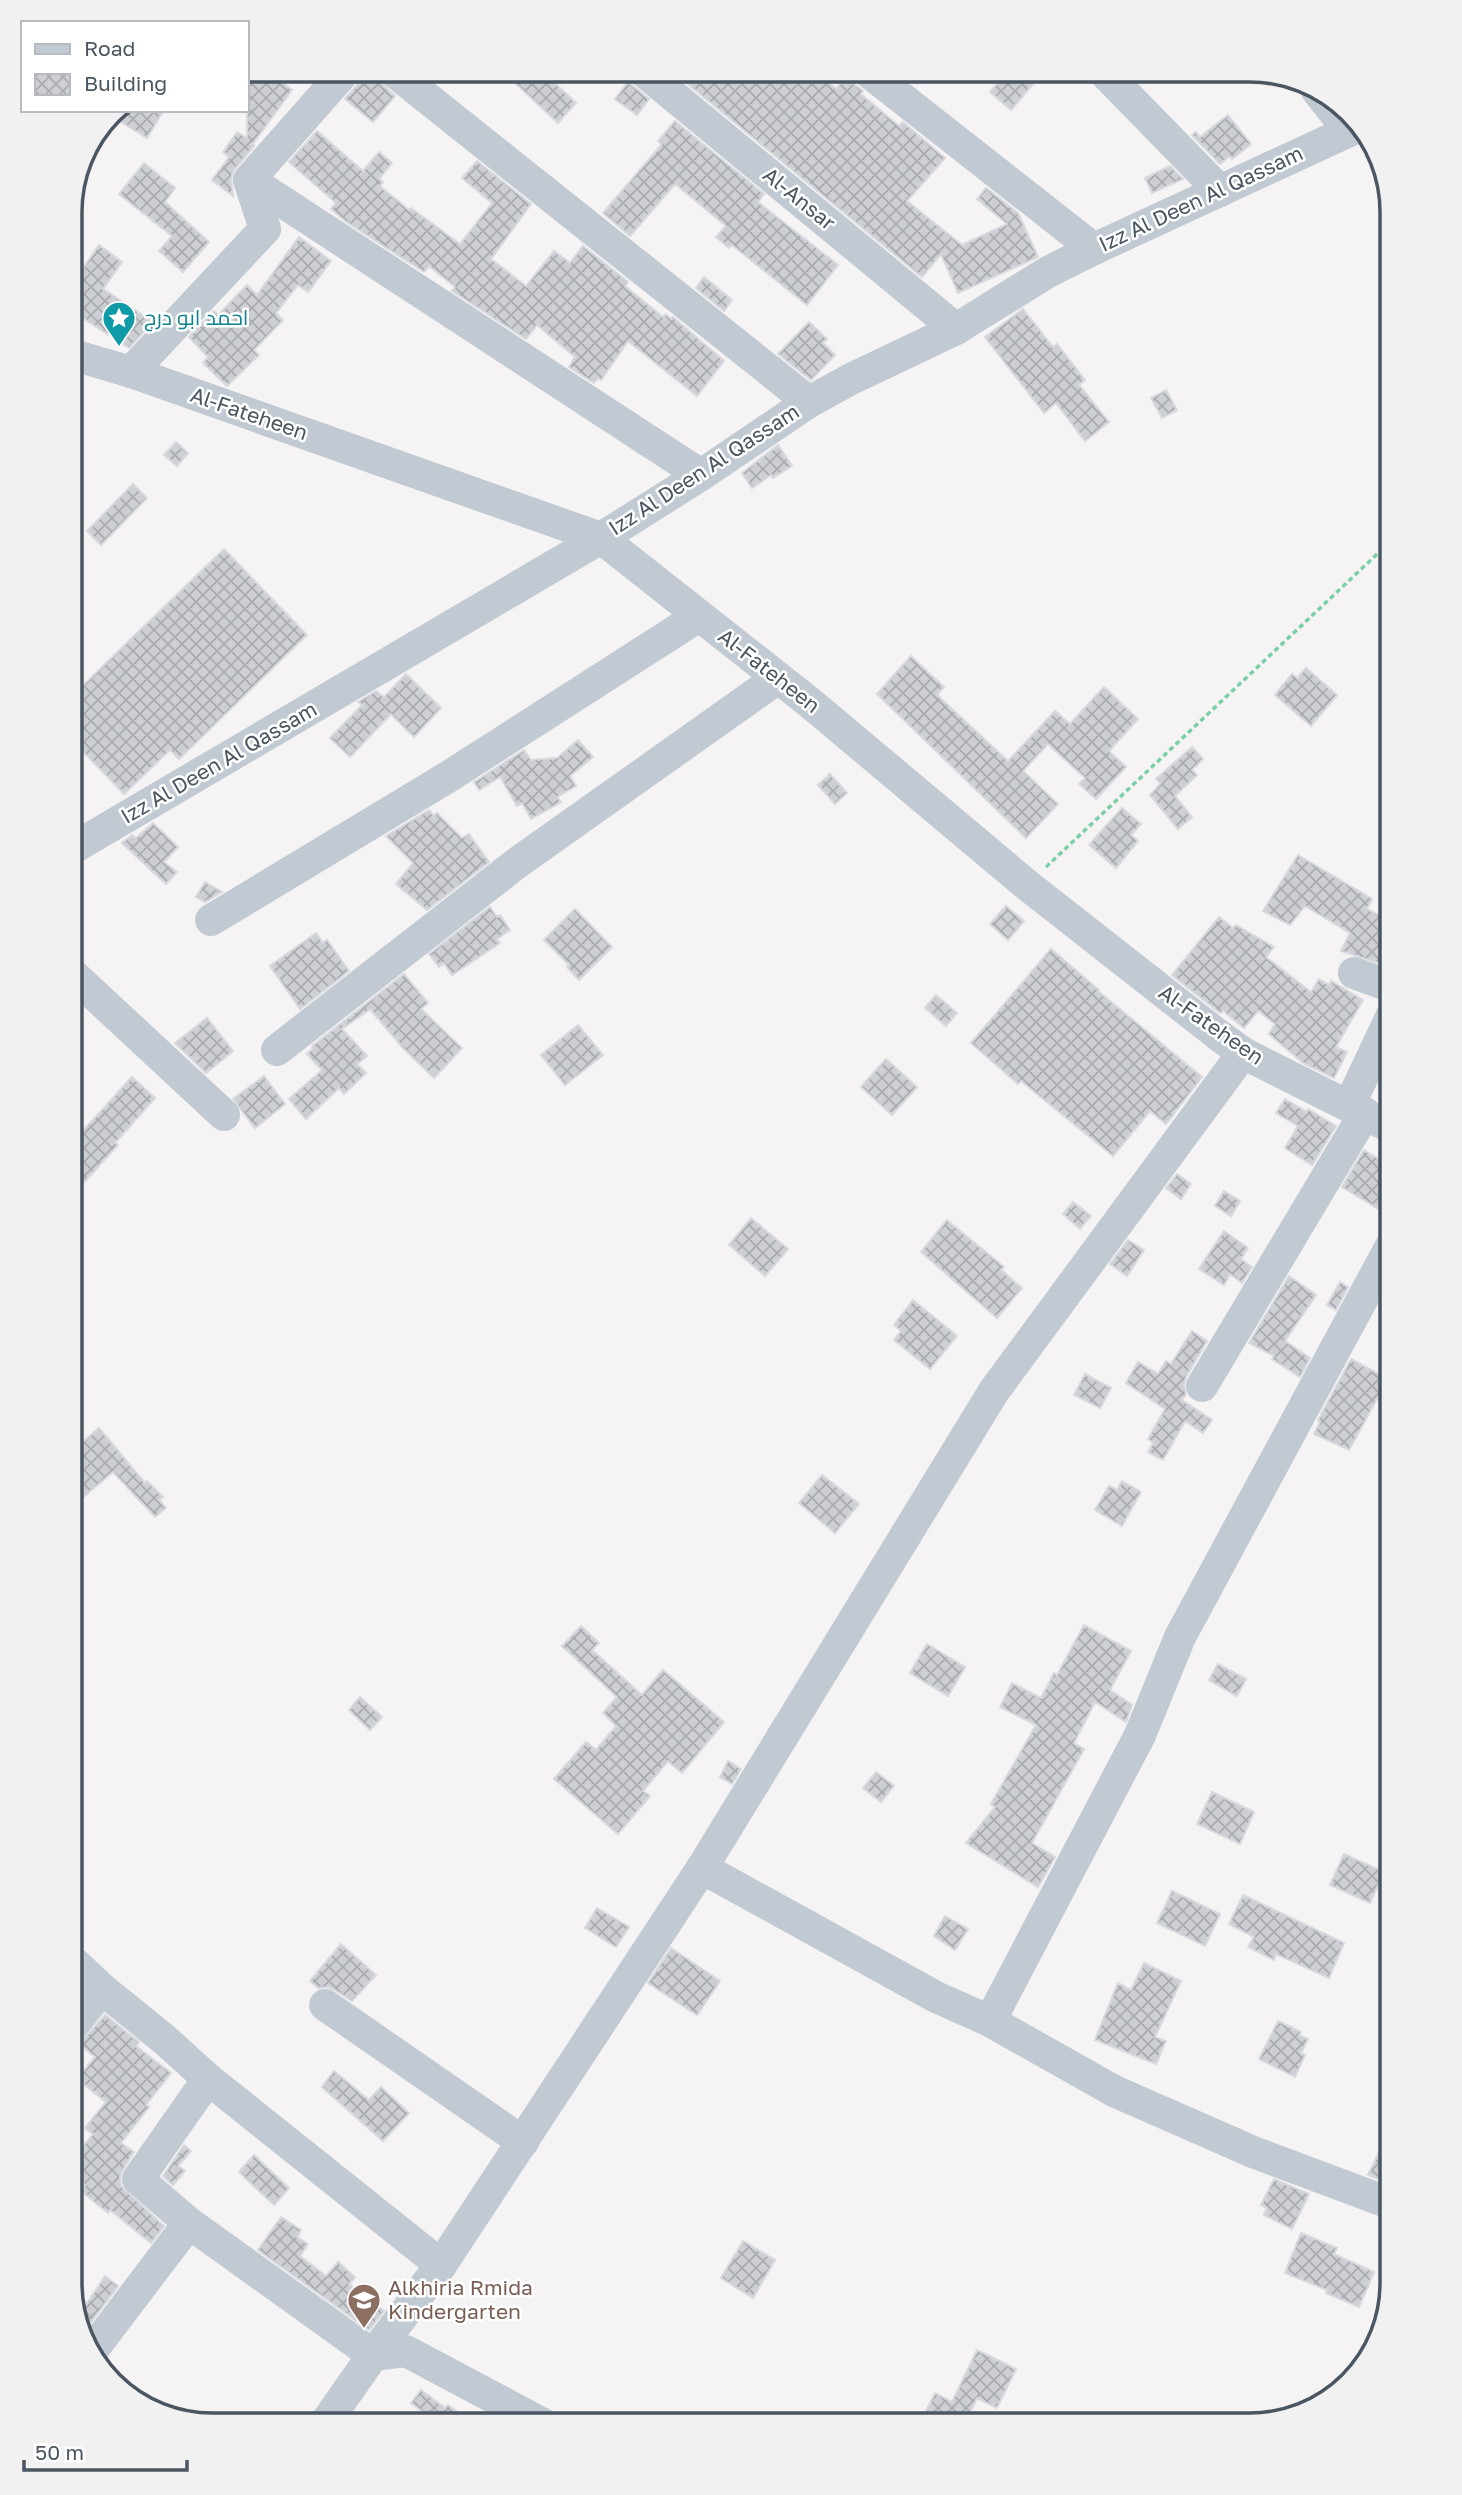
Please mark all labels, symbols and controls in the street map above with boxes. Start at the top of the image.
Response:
legend [21,21,248,112]
text: Road [84,35,135,61]
text: Building [84,70,167,96]
street label: Izz Al Deen Al Qassam [1094,139,1307,257]
street label: Al-Ansar [758,161,841,235]
place icon: احمد ابو درج [100,299,138,348]
place label: احمد ابو درج [144,304,248,332]
street label: Al-Fateheen [187,381,311,445]
street label: Izz Al Deen Al Qassam [603,398,804,541]
street label: Al-Fateheen [714,622,826,718]
street label: Izz Al Deen Al Qassam [116,695,321,829]
street label: Al-Fateheen [1154,979,1269,1070]
place label: Alkhiria Rmida Kindergarten [388,2274,533,2324]
school or university icon: Alkhiria Rmida Kindergarten [345,2281,383,2330]
scale bar [24,2428,187,2472]
text: 50 m [35,2439,84,2465]

